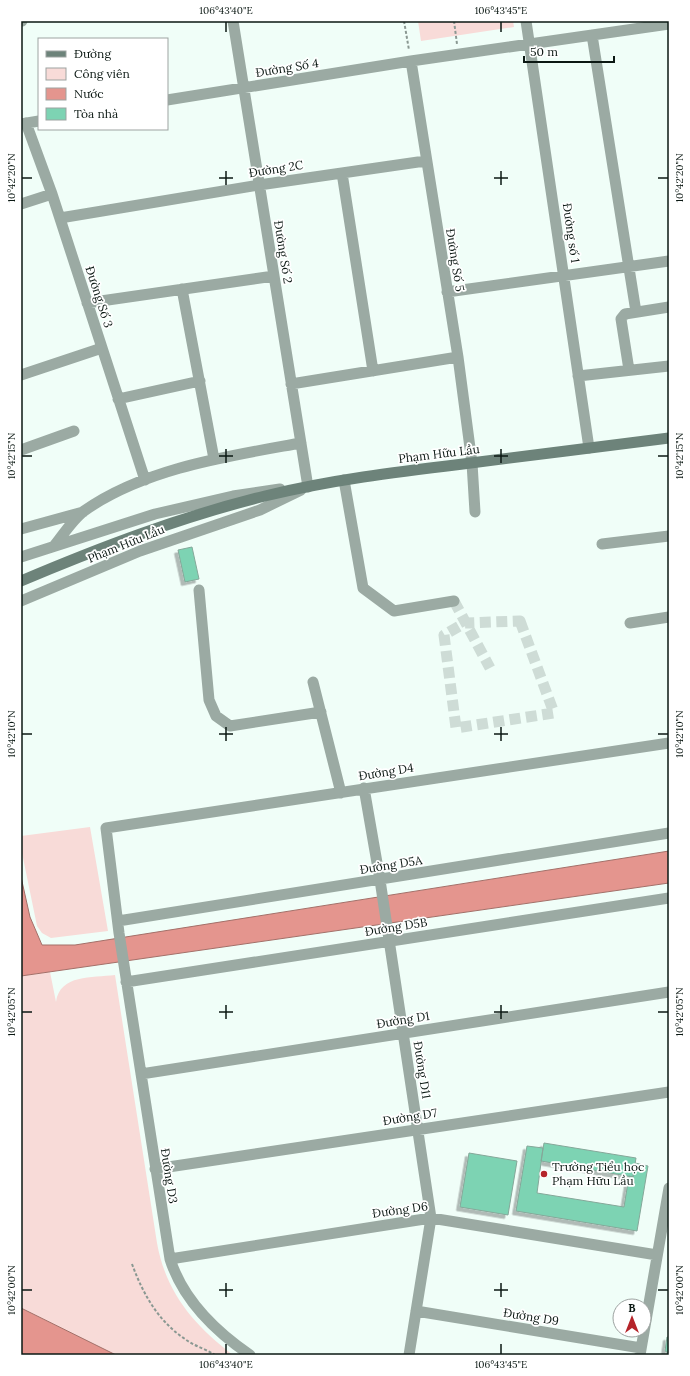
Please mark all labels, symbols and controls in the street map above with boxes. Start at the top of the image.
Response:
text: 106°43'40"E [199,4,253,17]
text: 106°43'45"E [475,4,527,17]
legend [38,38,168,130]
scale bar [524,38,614,64]
text: 50 m [530,44,558,59]
text: Đường [74,46,111,61]
street label: Đường Số 4 [254,55,320,80]
text: Công viên [74,66,130,81]
text: Nước [74,86,104,101]
text: Tòa nhà [74,106,118,121]
text: 10°42'20"N [5,153,18,203]
text: 10°42'20"N [673,153,686,203]
street label: Đường 2C [248,157,305,180]
street label: Đường số 1 [560,202,583,264]
street label: Đường Số 2 [271,219,296,285]
street label: Đường Số 5 [443,227,468,293]
street label: Đường Số 3 [82,264,117,330]
text: 10°42'15"N [5,432,18,479]
text: 10°42'15"N [673,432,686,479]
street label: Phạm Hữu Lầu [398,441,480,466]
street label: Phạm Hữu Lầu [85,521,166,566]
text: 10°42'10"N [5,710,18,758]
text: 10°42'10"N [673,710,686,758]
street label: Đường D4 [357,760,415,783]
street label: Đường D5A [359,852,424,877]
street label: Đường D5B [364,914,428,939]
text: 10°42'05"N [5,987,18,1037]
text: 10°42'05"N [673,987,686,1037]
street label: Đường D1 [375,1008,431,1031]
street label: Đường D11 [411,1040,434,1100]
street label: Đường D7 [382,1105,439,1128]
street label: Đường D3 [158,1147,181,1205]
place label: Trường Tiểu học Phạm Hữu Lầu [552,1159,644,1188]
marker: Trường Tiểu học Phạm Hữu Lầu [539,1169,549,1179]
street label: Đường D6 [371,1198,429,1221]
text: 10°42'00"N [5,1265,18,1315]
text: 10°42'00"N [673,1265,686,1315]
north arrow [612,1298,652,1338]
text: B [628,1301,636,1315]
street label: Đường D9 [502,1305,560,1328]
text: 106°43'40"E [199,1358,253,1371]
text: 106°43'45"E [475,1358,527,1371]

